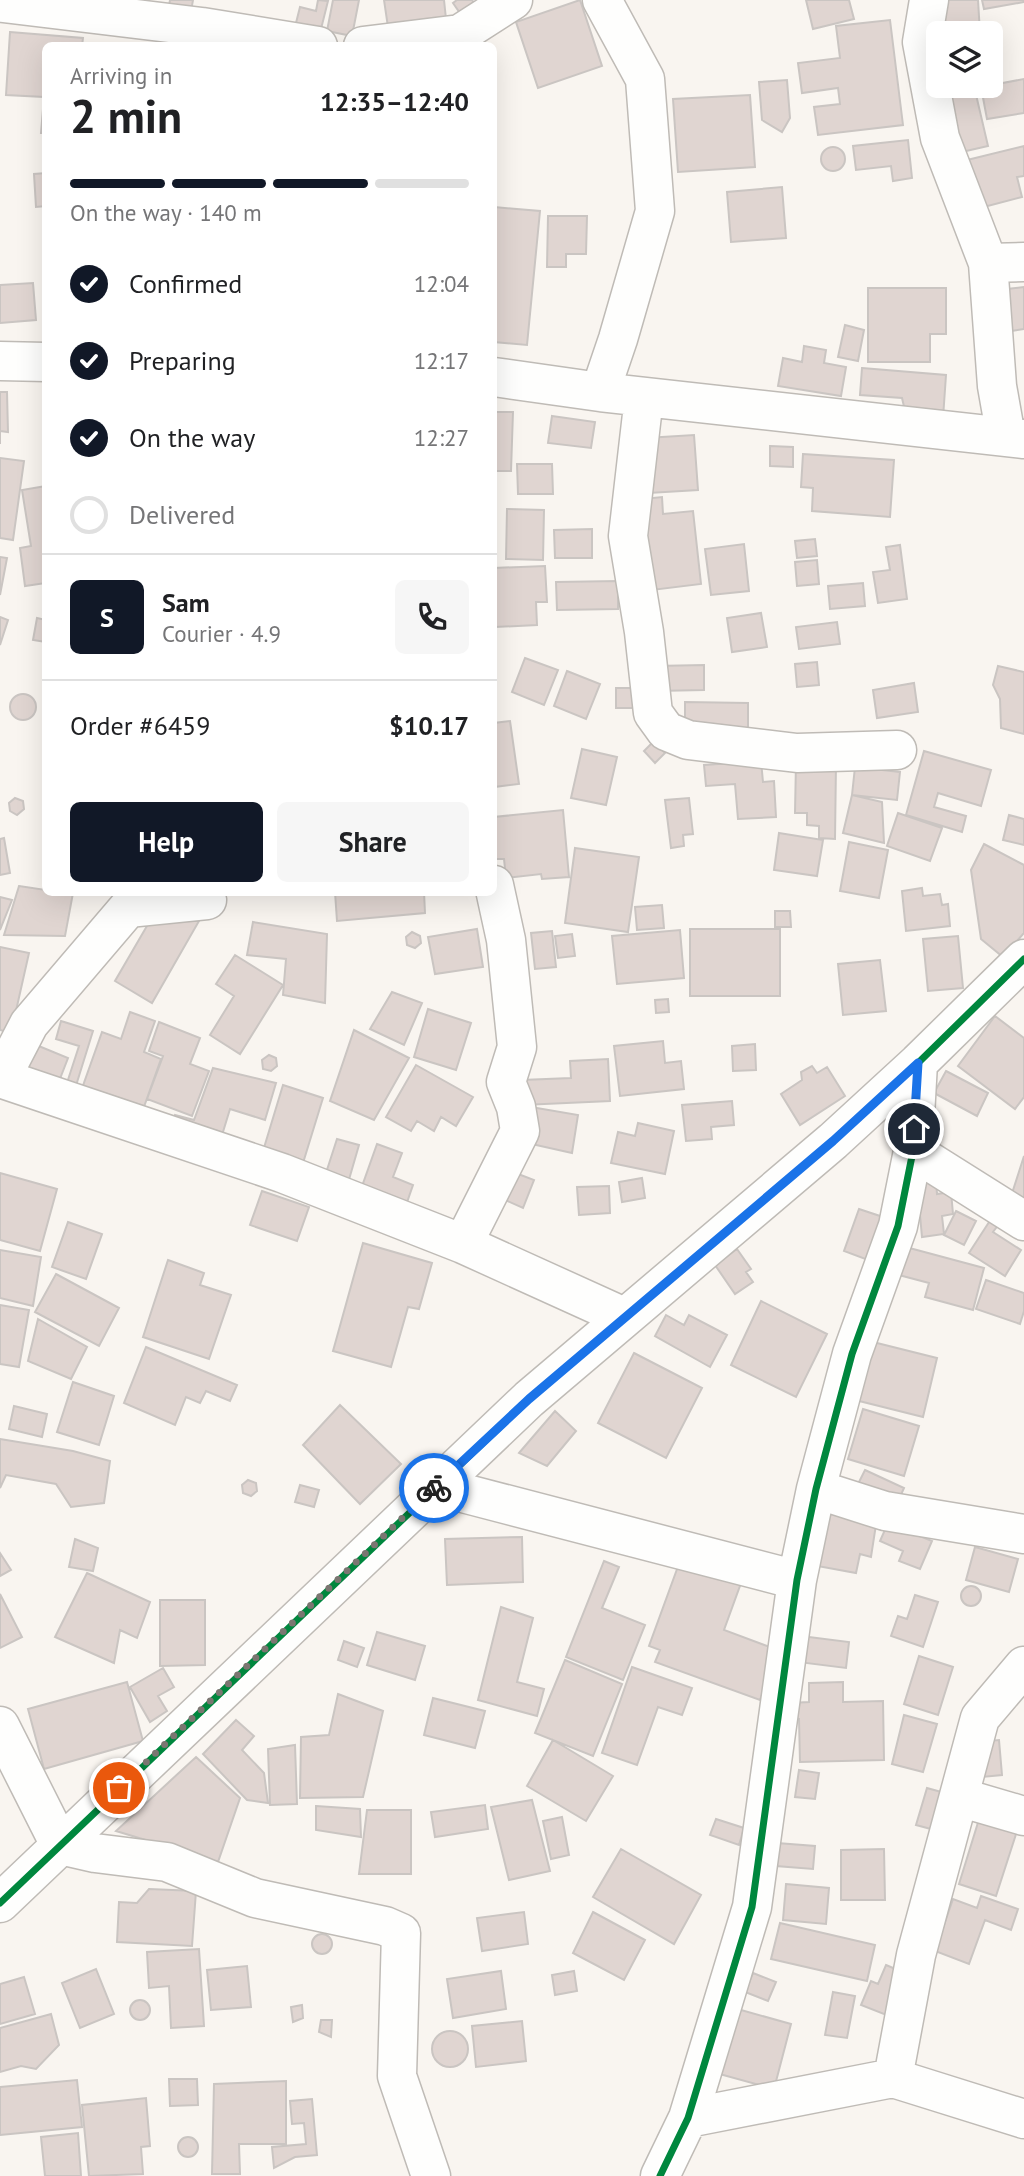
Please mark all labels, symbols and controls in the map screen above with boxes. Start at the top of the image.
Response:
map controls [926,21,1003,98]
button: layers [926,21,1003,98]
text: Arriving in [70,61,172,90]
text: 12:35–12:40 [320,85,469,118]
text: 2 min [70,86,182,146]
text: On the way · 140 m [70,198,262,227]
icon: check [70,265,108,303]
text: Confirmed [129,267,242,300]
text: 12:04 [414,269,469,298]
icon: check [70,342,108,380]
text: Preparing [129,344,236,377]
text: 12:17 [414,346,469,375]
icon: check [70,419,108,457]
text: On the way [129,421,255,454]
text: 12:27 [414,423,469,452]
text: Delivered [129,498,235,531]
button: phone [395,580,469,654]
text: Sam [162,586,210,619]
text: S [100,601,114,634]
text: Courier · 4.9 [162,619,281,648]
text: Order #6459 [70,709,210,742]
text: $10.17 [389,709,469,742]
button: Help [70,802,263,882]
button: Share [277,802,469,882]
pin [884,1099,944,1159]
icon: home [895,1110,933,1148]
courier [399,1453,469,1523]
icon: bike [415,1469,453,1507]
pin [89,1758,149,1818]
icon: bag [100,1769,138,1807]

